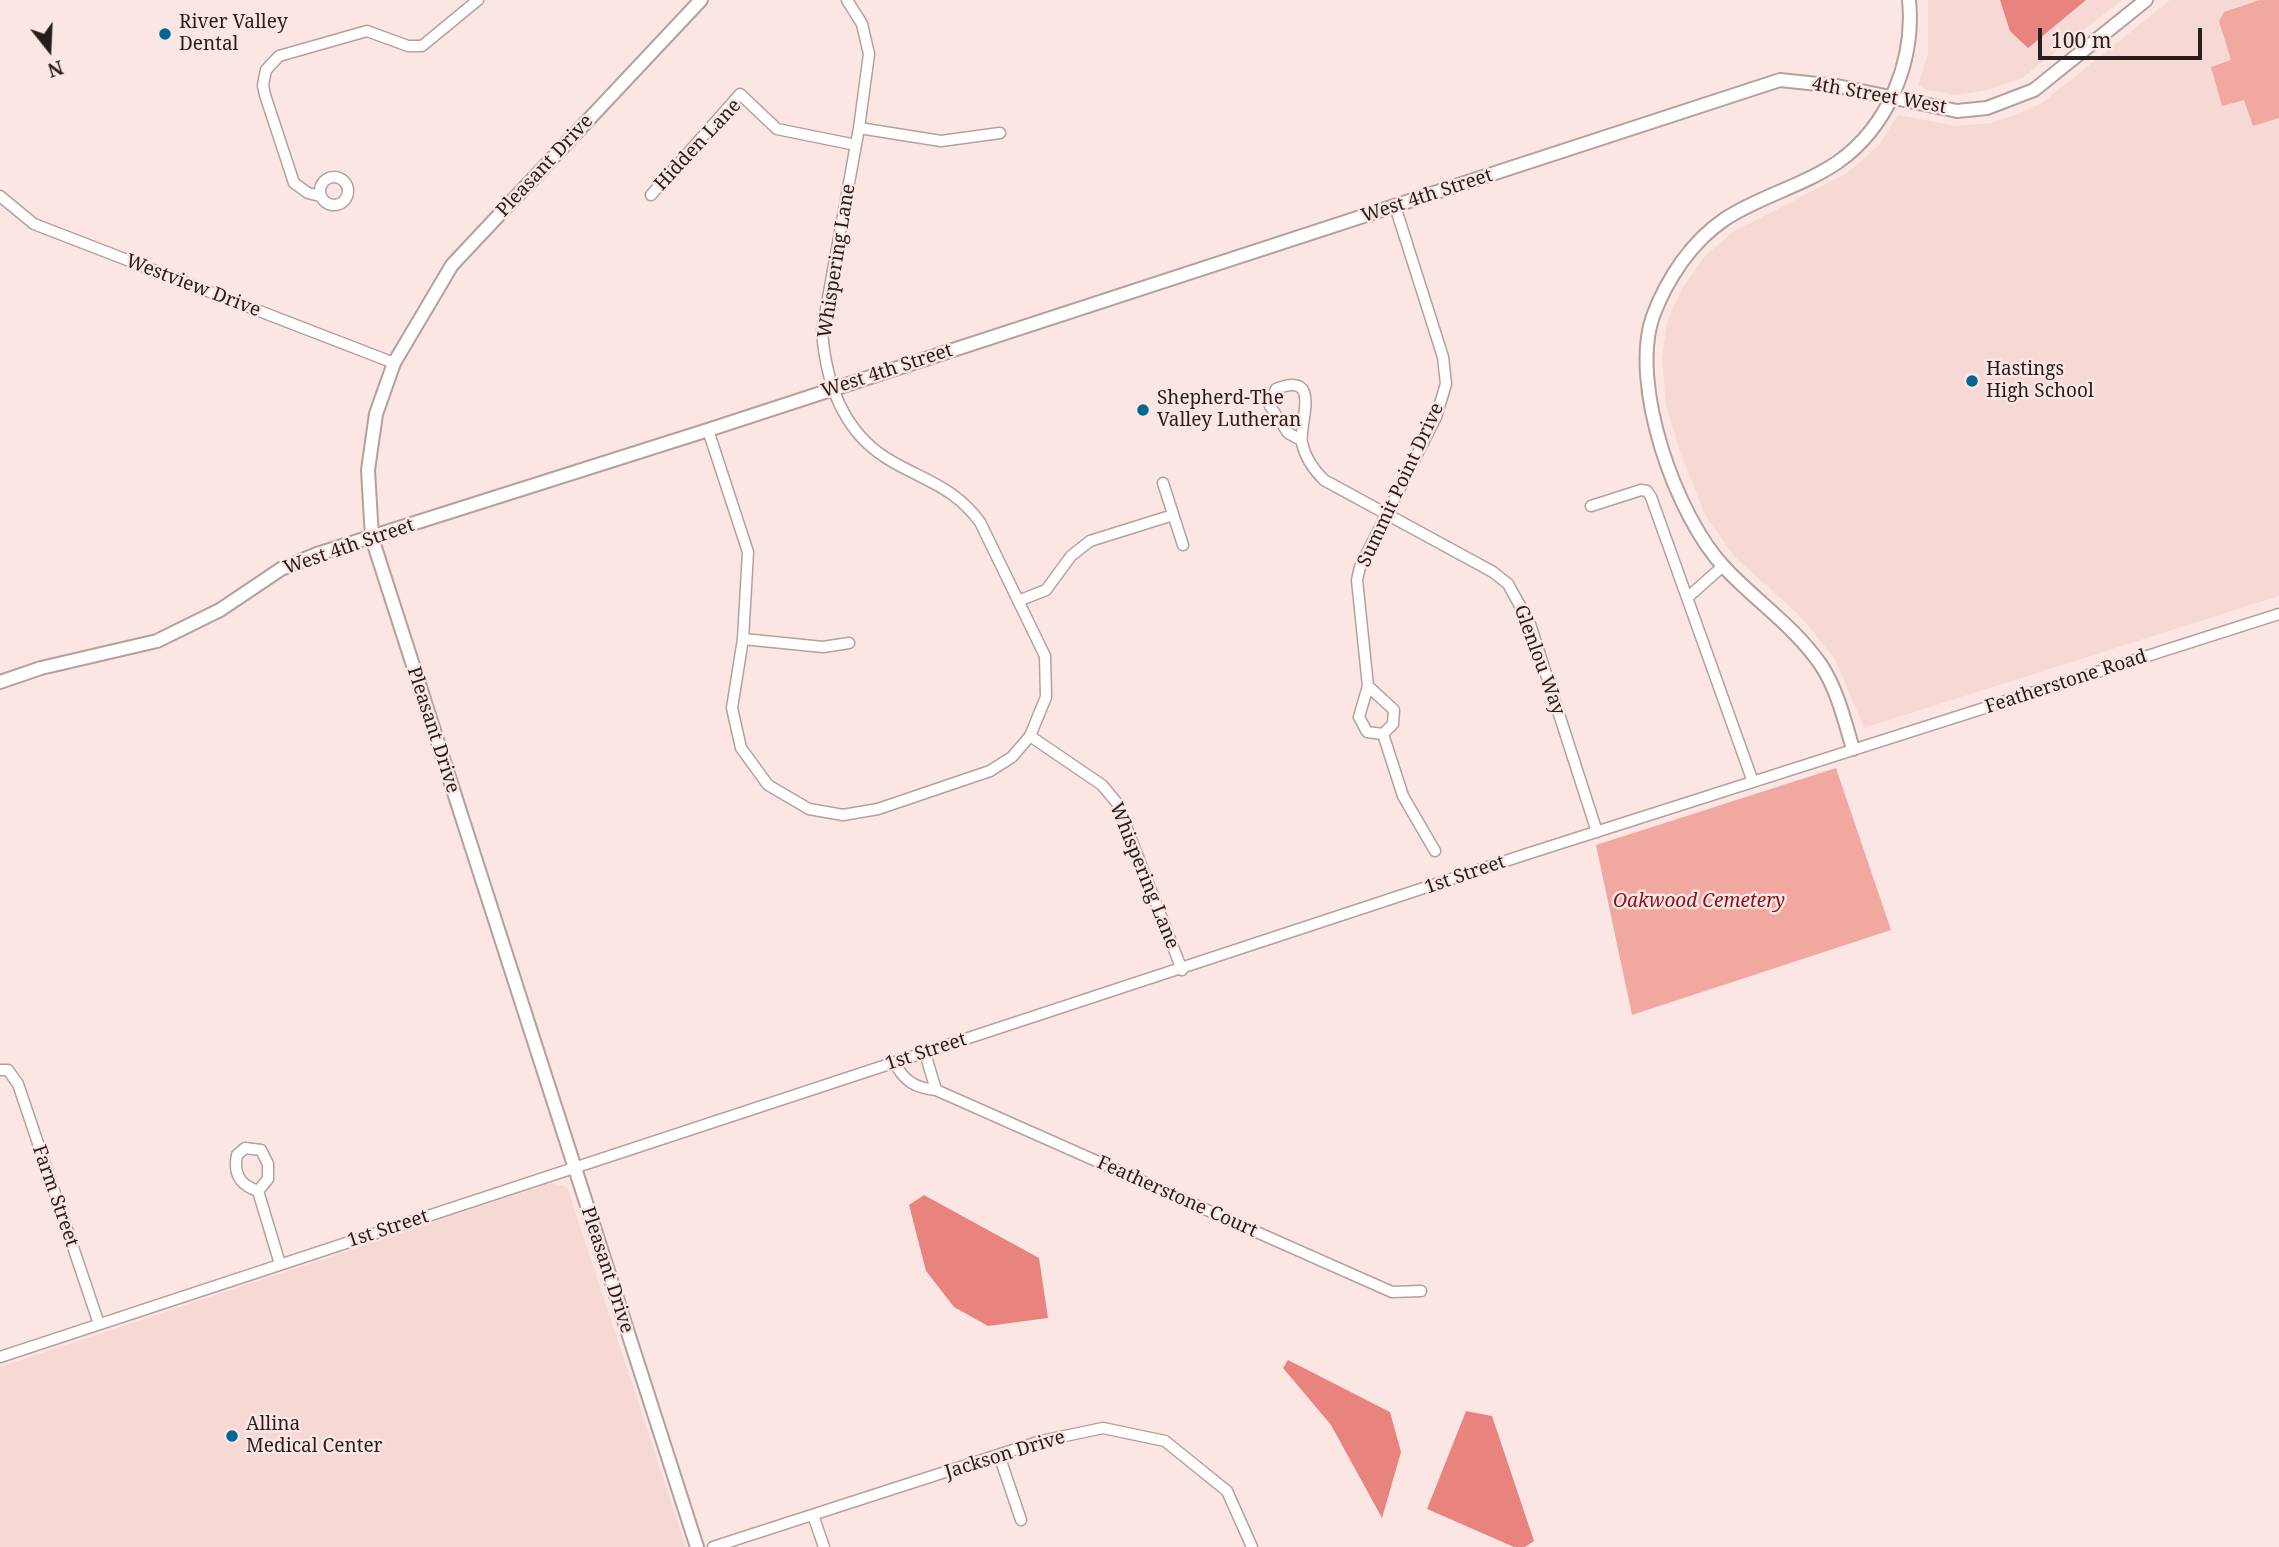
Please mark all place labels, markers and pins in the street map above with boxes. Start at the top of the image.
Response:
place label: River Valley Dental [179,12,288,56]
marker: River Valley Dental [157,26,173,42]
place label: Hastings High School [1986,359,2094,403]
marker: Hastings High School [1964,373,1980,389]
place label: Shepherd-The Valley Lutheran [1157,388,1301,432]
marker: Shepherd-The Valley Lutheran [1135,402,1151,418]
place label: Allina Medical Center [246,1414,382,1458]
marker: Allina Medical Center [224,1428,240,1444]

